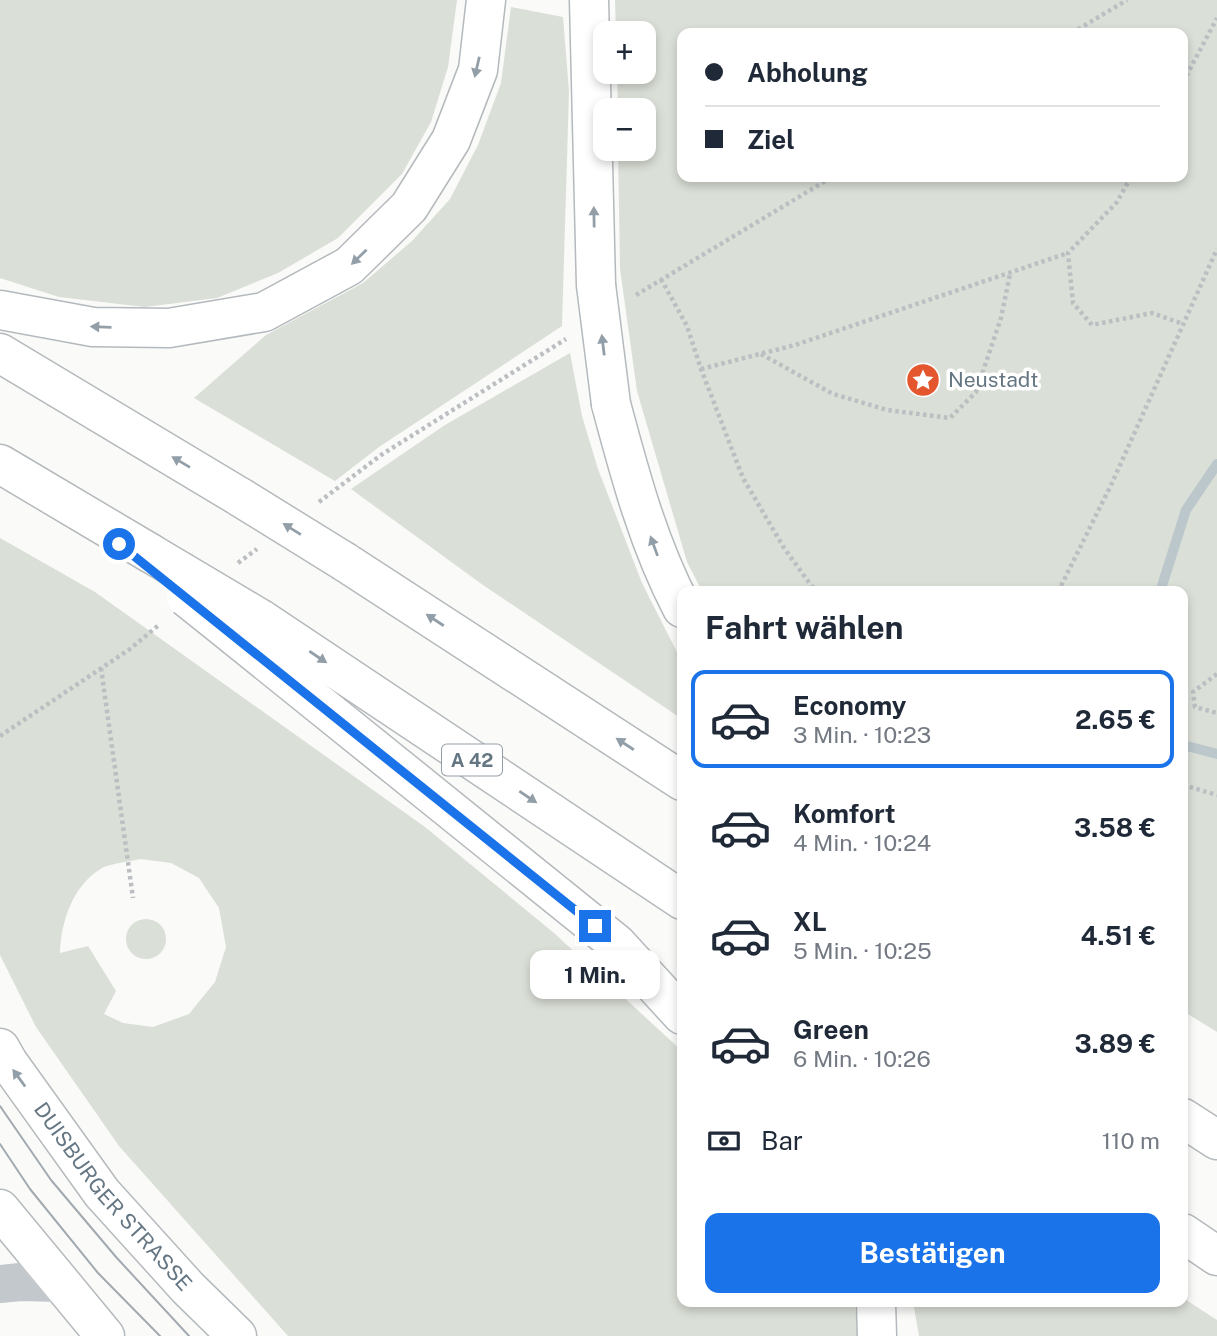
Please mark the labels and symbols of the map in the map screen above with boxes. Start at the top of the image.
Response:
one-way arrow [471,57,482,79]
one-way arrow [589,206,600,228]
one-way arrow [351,248,367,265]
one-way arrow [89,322,111,333]
one-way arrow [597,333,608,355]
place icon: Neustadt [904,361,942,399]
place label: Neustadt [948,367,1039,392]
one-way arrow [172,455,191,468]
one-way arrow [283,523,302,536]
route start [103,528,135,560]
one-way arrow [648,536,659,557]
one-way arrow [425,614,444,627]
one-way arrow [309,650,327,664]
one-way arrow [616,738,635,751]
road number: A 42 [442,744,502,776]
one-way arrow [519,790,537,804]
route end [579,910,611,942]
callout: 1 Min. [530,950,660,1000]
one-way arrow [13,1069,27,1087]
street label: DUISBURGER STRASSE [29,1097,197,1296]

